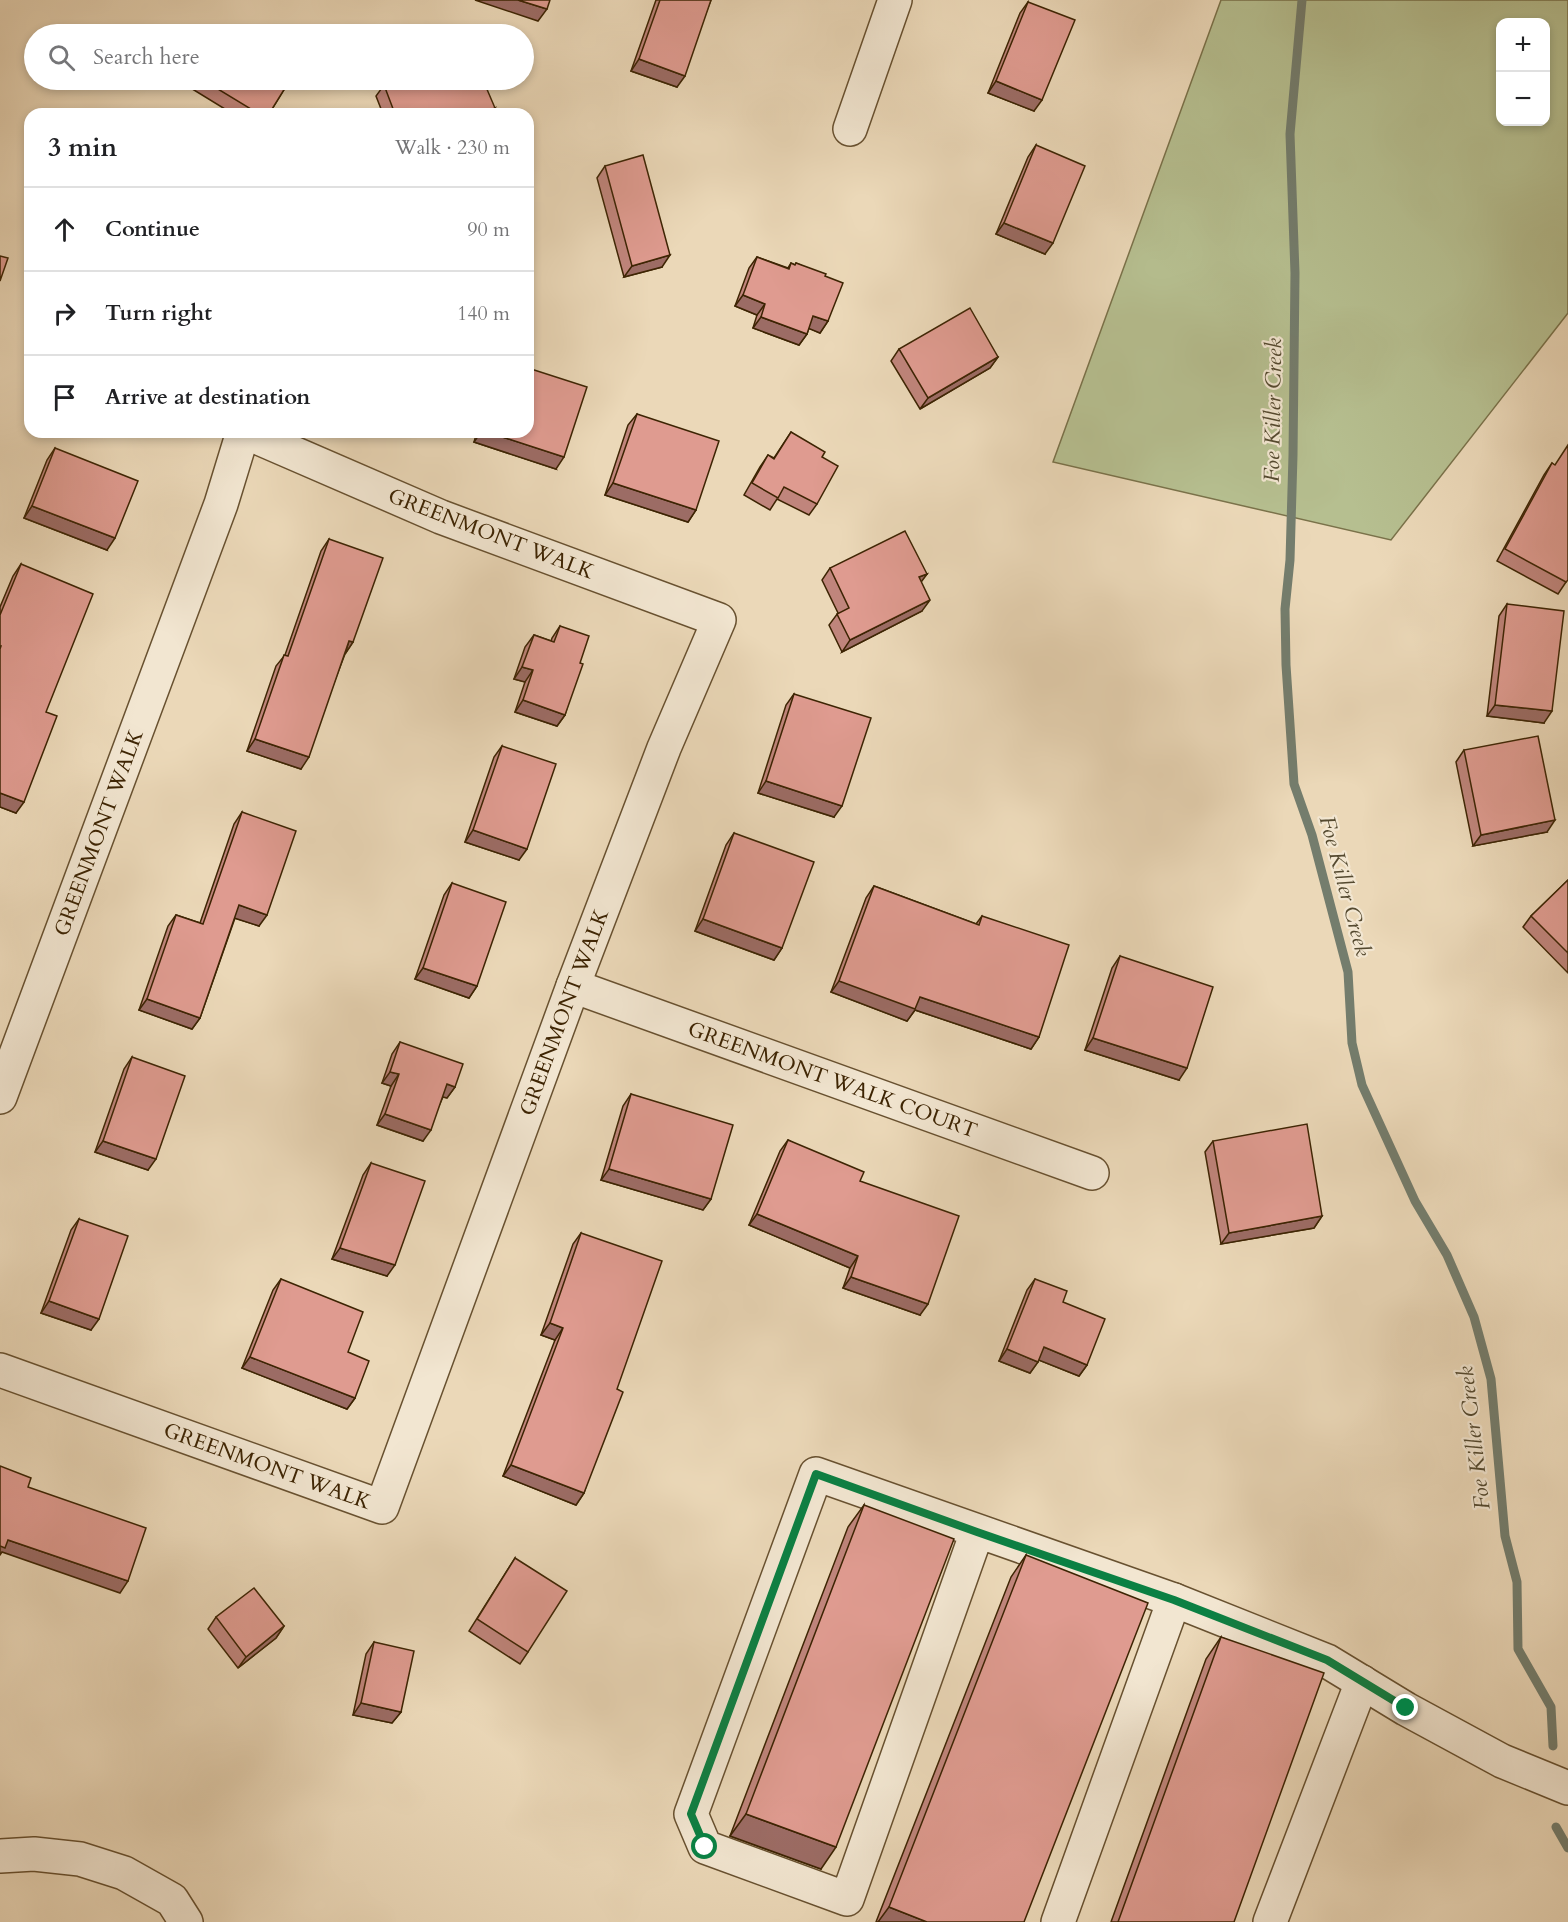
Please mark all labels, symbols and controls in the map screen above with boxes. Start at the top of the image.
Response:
map controls [1496,18,1550,126]
button: + [1496,18,1550,72]
search box [24,24,534,90]
icon: search [45,41,78,74]
text: Search here [93,42,200,72]
button: − [1496,72,1550,126]
text: 3 min [48,130,117,165]
text: Walk · 230 m [395,134,510,161]
icon: ahead [48,213,81,246]
text: Continue [105,214,200,244]
text: 90 m [467,216,510,243]
icon: right [48,297,81,330]
text: Turn right [105,298,212,328]
text: 140 m [457,300,510,327]
water label: Foe Killer Creek [1257,338,1289,482]
icon: arrive [48,381,81,414]
text: Arrive at destination [105,382,310,412]
street label: GREENMONT WALK [384,481,598,587]
street label: GREENMONT WALK [47,725,150,940]
water label: Foe Killer Creek [1312,812,1378,960]
street label: GREENMONT WALK [512,904,616,1120]
street label: GREENMONT WALK COURT [684,1014,981,1145]
water label: Foe Killer Creek [1450,1364,1498,1511]
street label: GREENMONT WALK [160,1415,375,1517]
route end [1392,1694,1418,1720]
route start [691,1833,717,1859]

